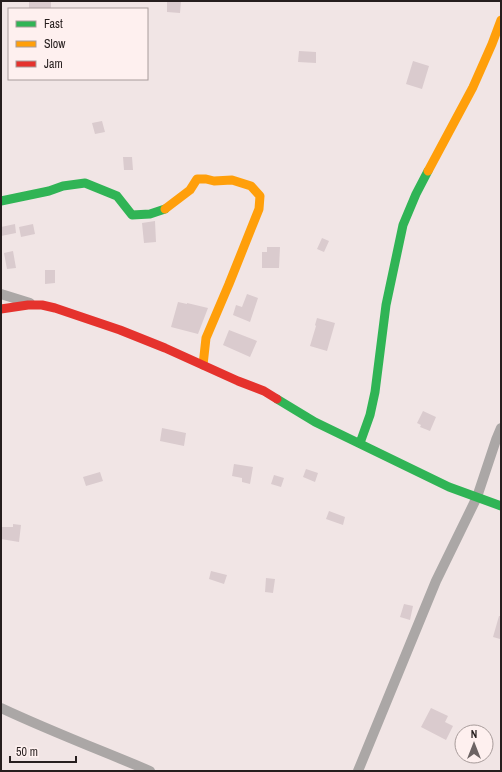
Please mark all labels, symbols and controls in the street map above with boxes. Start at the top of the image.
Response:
legend [8,8,148,80]
text: Fast [44,16,63,32]
text: Slow [44,36,66,52]
text: Jam [44,56,63,72]
north arrow [454,724,494,764]
text: N [471,727,477,741]
scale bar [10,738,76,764]
text: 50 m [16,744,38,760]

